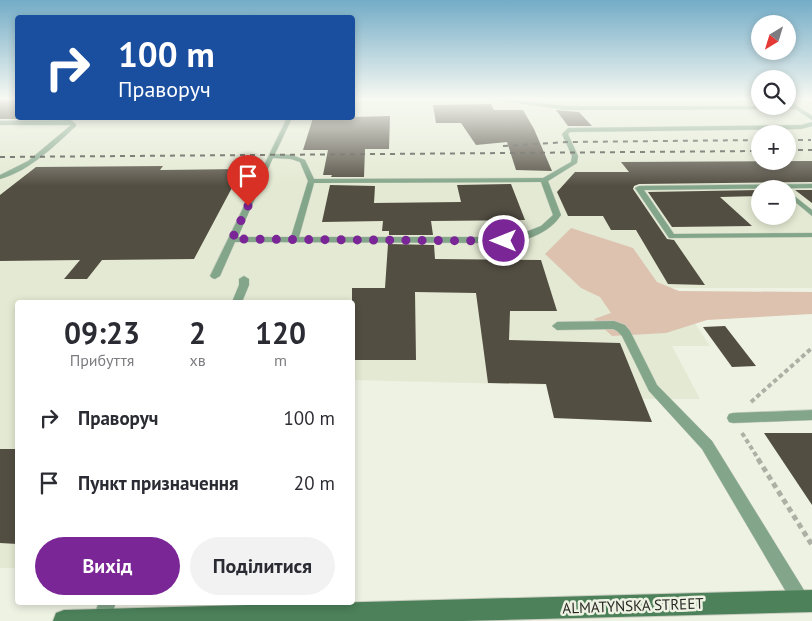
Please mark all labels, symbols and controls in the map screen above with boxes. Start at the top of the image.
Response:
north arrow [751,15,796,60]
map controls [751,15,796,225]
text: 100 m [118,31,215,77]
icon: right [35,35,100,100]
button: search [751,70,796,115]
text: Праворуч [118,75,211,103]
button: + [751,125,796,170]
pin [227,155,269,206]
icon: arrive [234,162,262,190]
button: − [751,180,796,225]
position arrow [477,214,529,266]
text: 09:23 [64,313,140,352]
text: 2 [189,313,206,352]
text: 120 [255,313,306,352]
text: Прибуття [70,350,134,370]
text: хв [189,350,206,370]
text: m [274,350,287,370]
icon: right [35,404,63,432]
text: Праворуч [78,406,158,430]
text: 100 m [283,406,335,430]
icon: arrive [35,469,63,497]
text: Пункт призначення [78,471,239,495]
text: 20 m [294,471,335,495]
button: Вихід [35,537,180,595]
button: Поділитися [190,537,335,595]
street label: ALMATYNSKA STREET [562,594,705,617]

